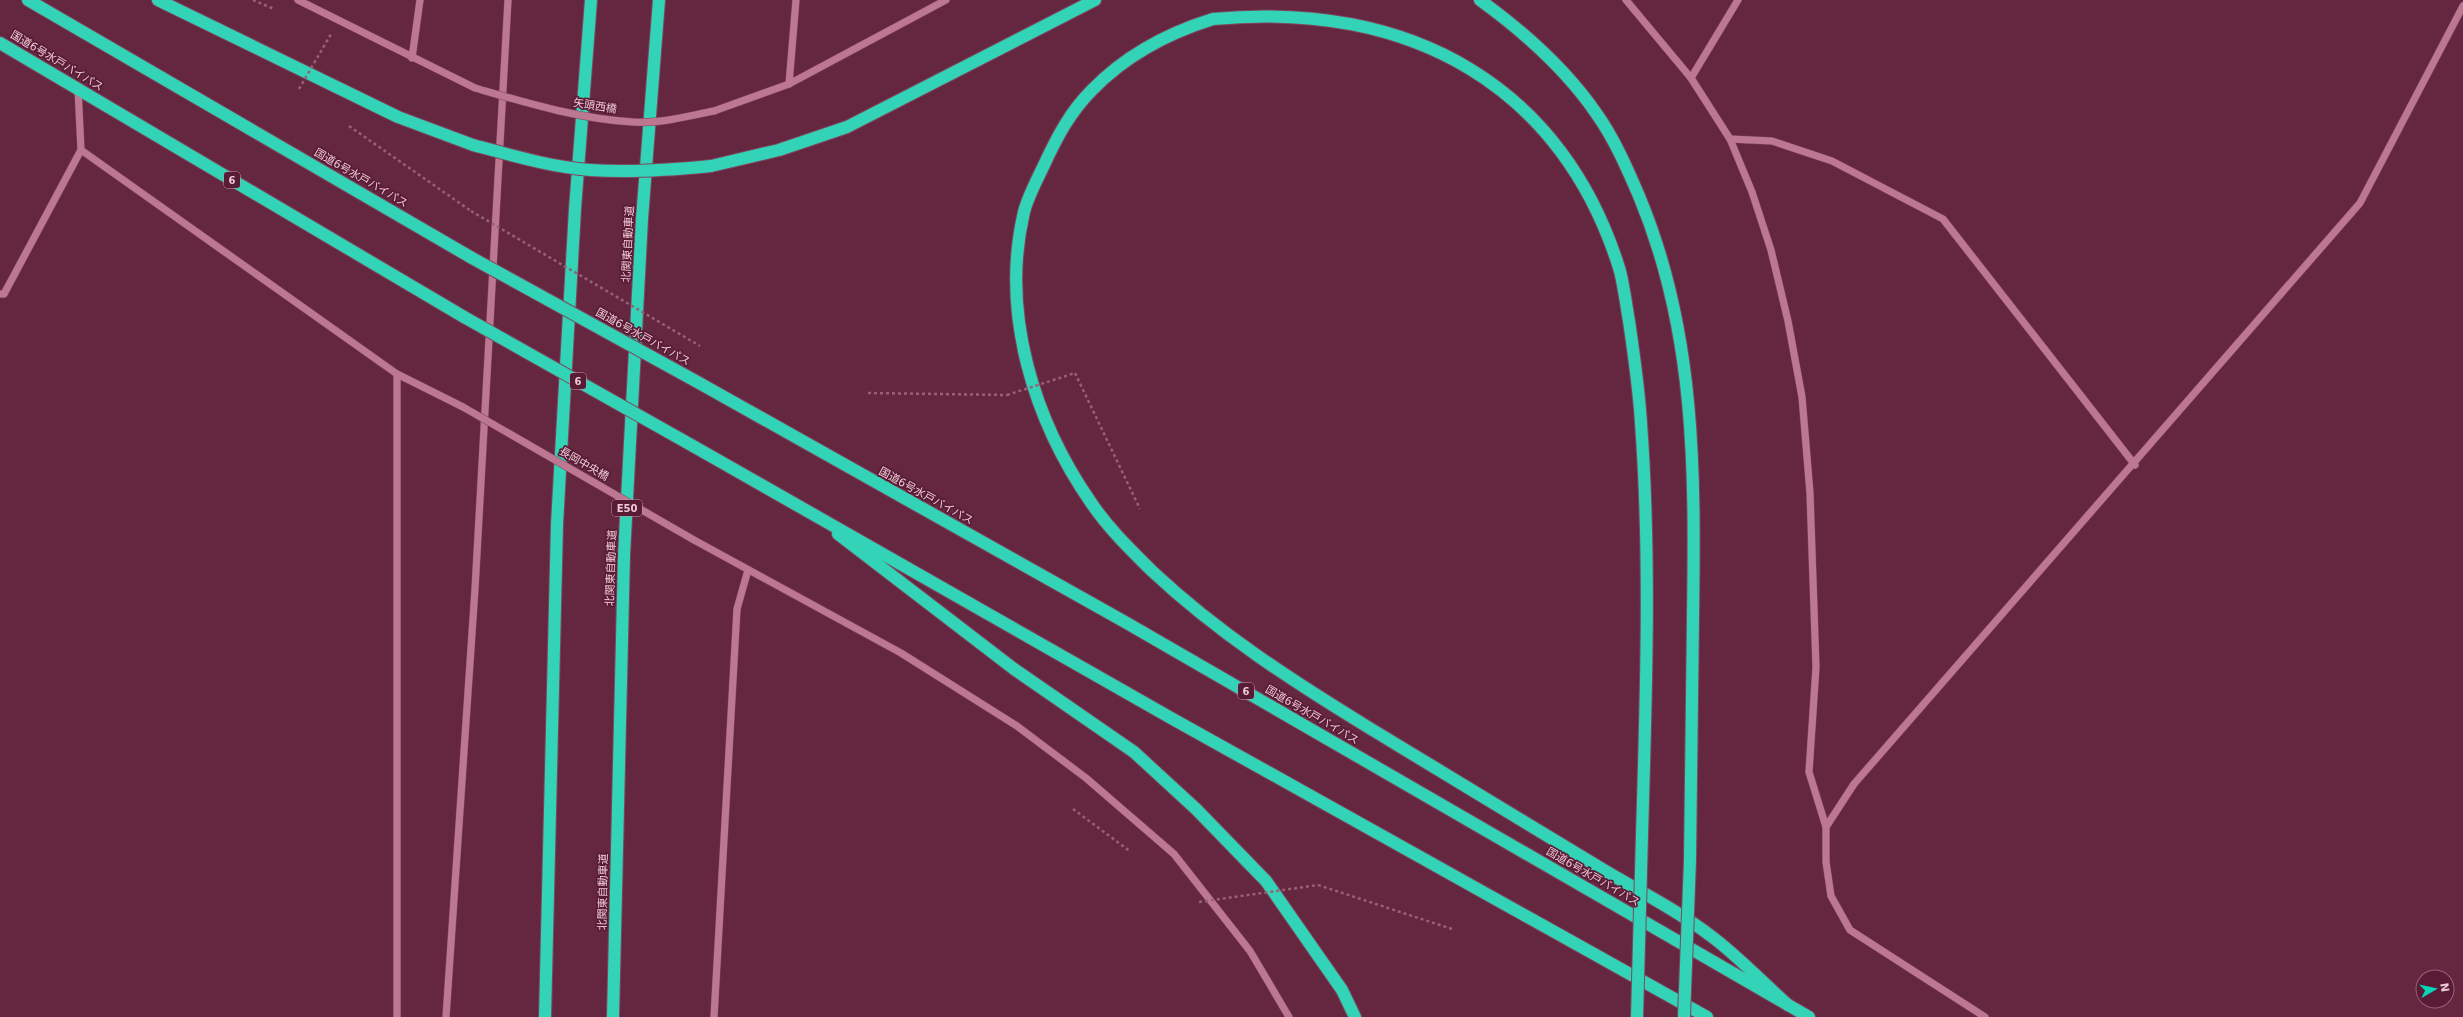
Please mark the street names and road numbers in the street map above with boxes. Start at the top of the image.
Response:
street label: 国道6号水戸バイパス [8,28,106,94]
street label: 矢頭西橋 [572,96,618,116]
street label: 国道6号水戸バイパス [312,146,410,210]
road number: 6 [224,172,240,188]
street label: 北関東自動車道 [619,205,637,283]
street label: 国道6号水戸バイパス [594,306,692,368]
road number: 6 [570,373,586,389]
street label: 長岡中央橋 [557,445,611,483]
street label: 国道6号水戸バイパス [877,465,975,527]
road number: E50 [612,500,642,516]
street label: 北関東自動車道 [603,529,619,607]
road number: 6 [1238,683,1254,699]
street label: 国道6号水戸バイパス [1263,683,1361,747]
street label: 国道6号水戸バイパス [1544,845,1642,909]
street label: 北関東自動車道 [596,853,610,931]

